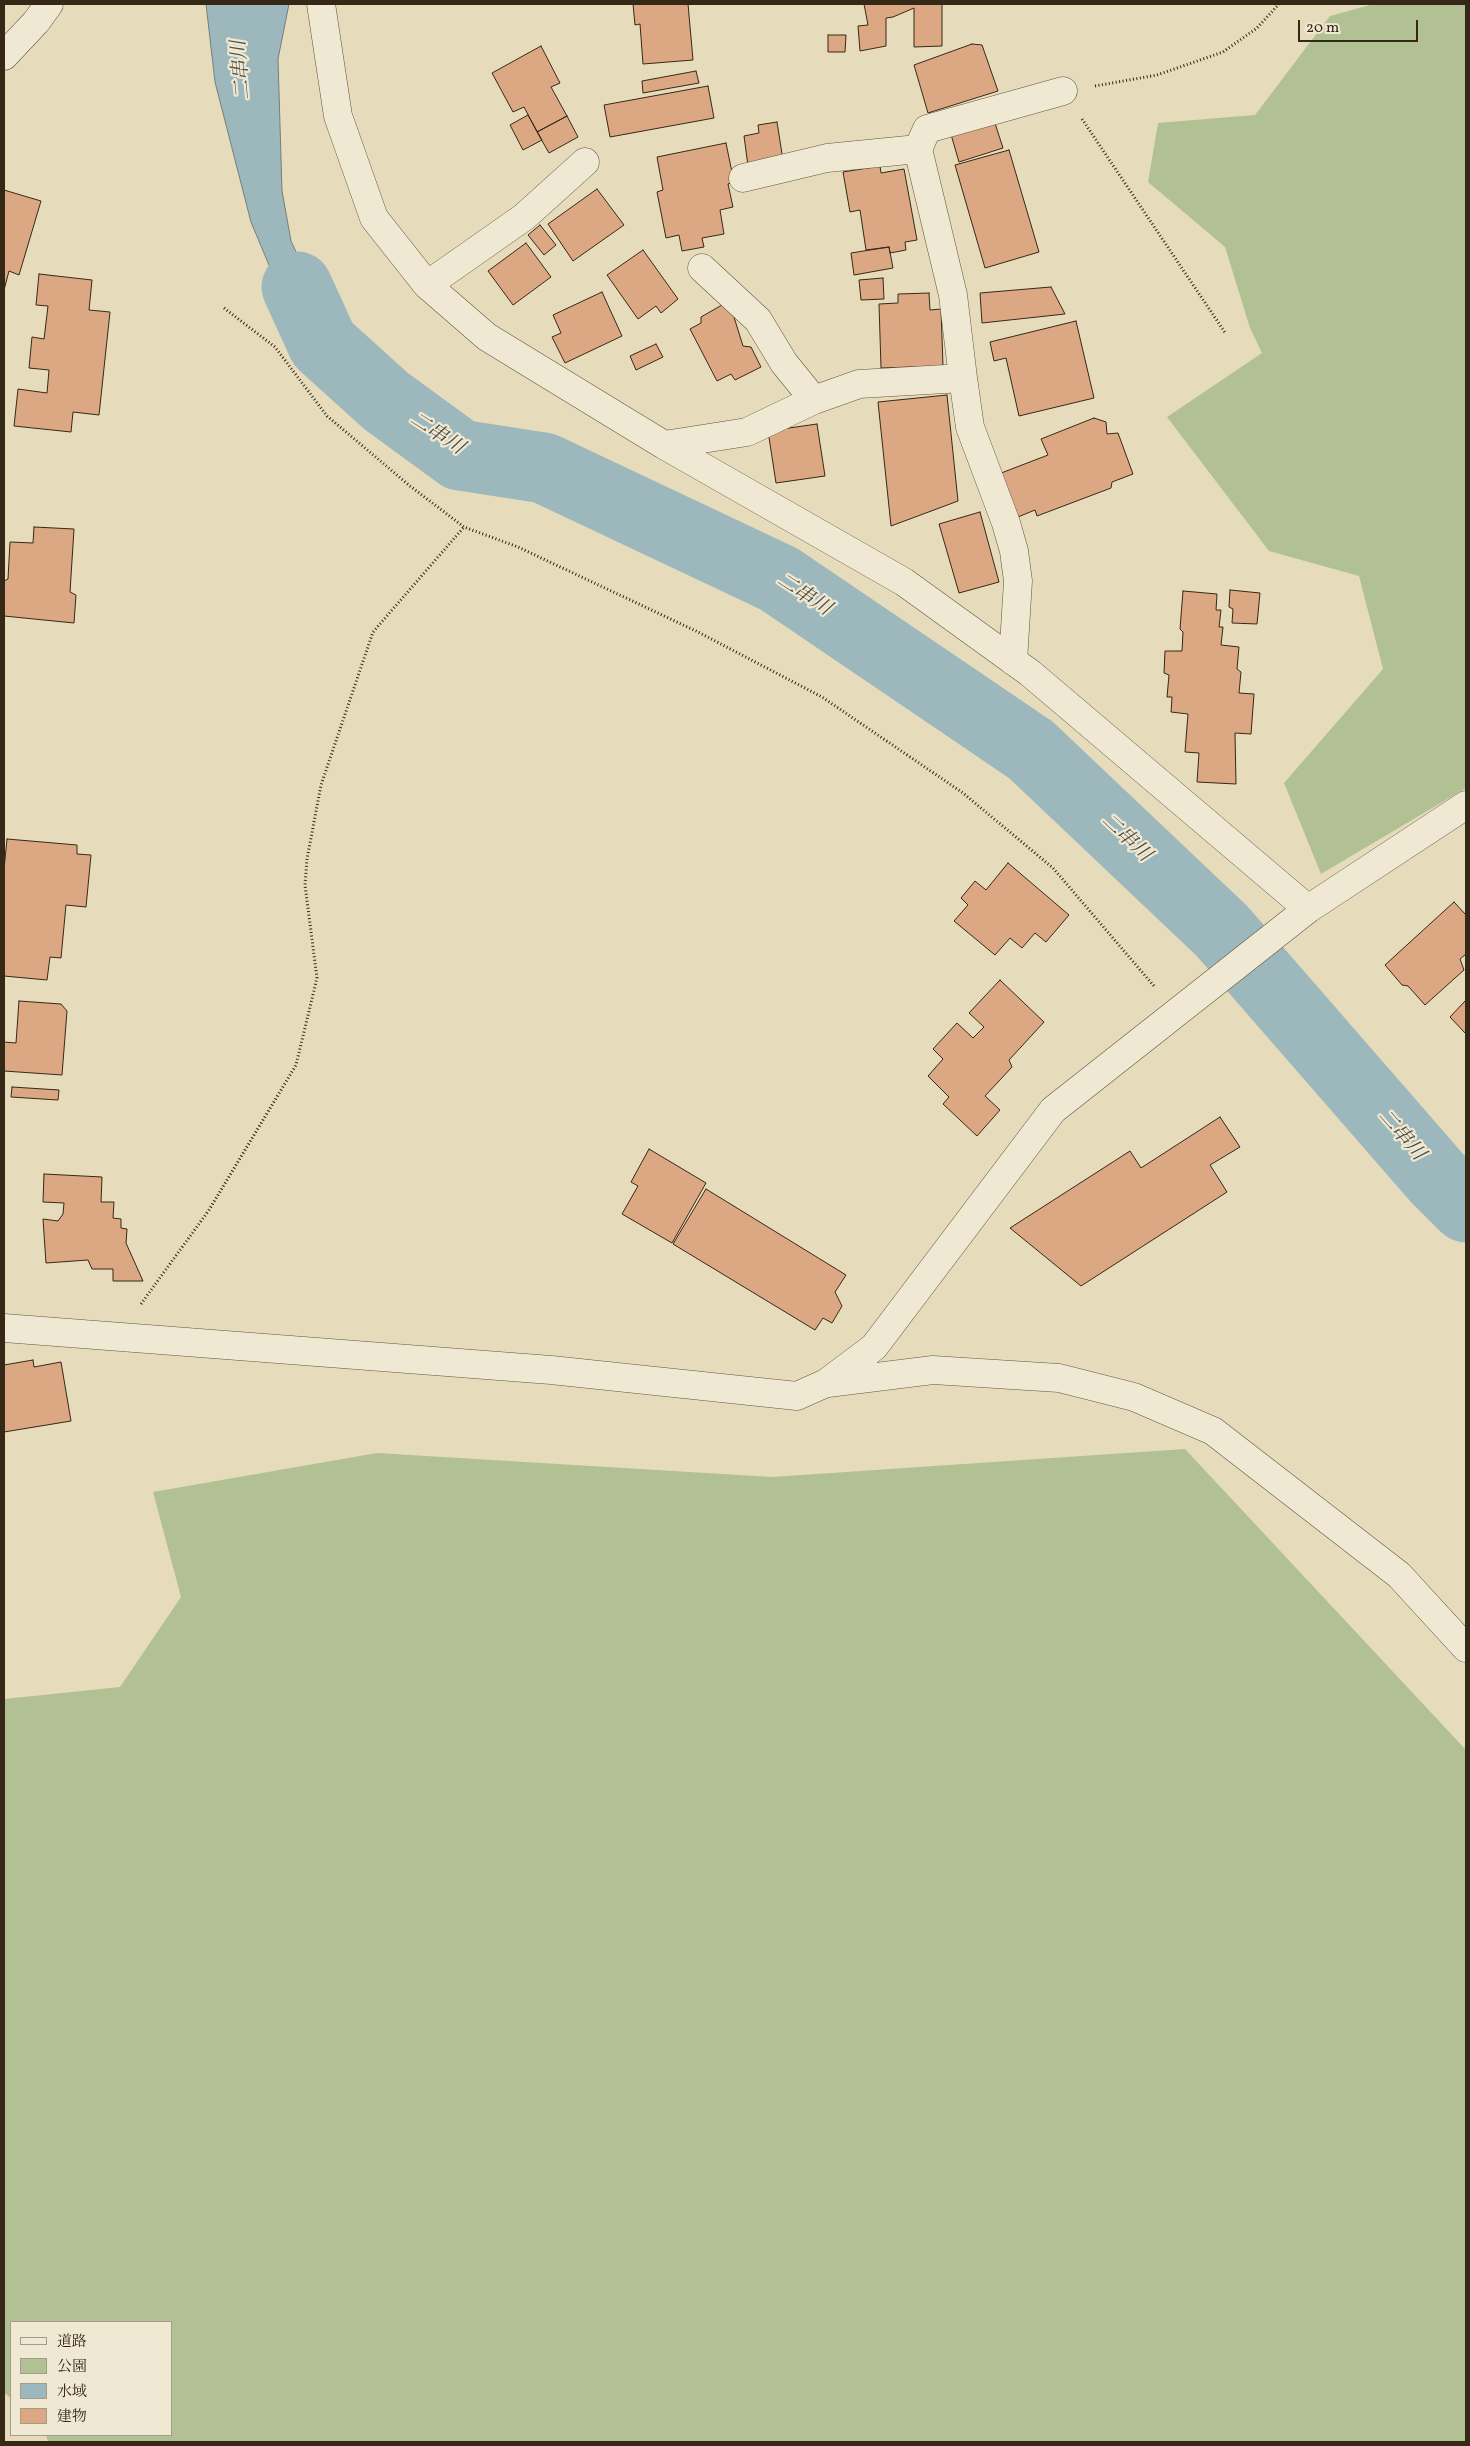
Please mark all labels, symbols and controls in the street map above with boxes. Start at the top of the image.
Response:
scale bar [1300,10,1420,42]
text: 20 m [1306,18,1339,39]
water label: 二串川 [228,39,258,101]
water label: 二串川 [404,409,468,461]
water label: 二串川 [771,570,835,622]
water label: 二串川 [1095,810,1155,868]
water label: 二串川 [1371,1105,1429,1167]
legend [10,2321,172,2436]
text: 道路 [57,2332,87,2353]
text: 公園 [57,2357,87,2378]
text: 水域 [57,2382,87,2403]
text: 建物 [57,2407,87,2428]

